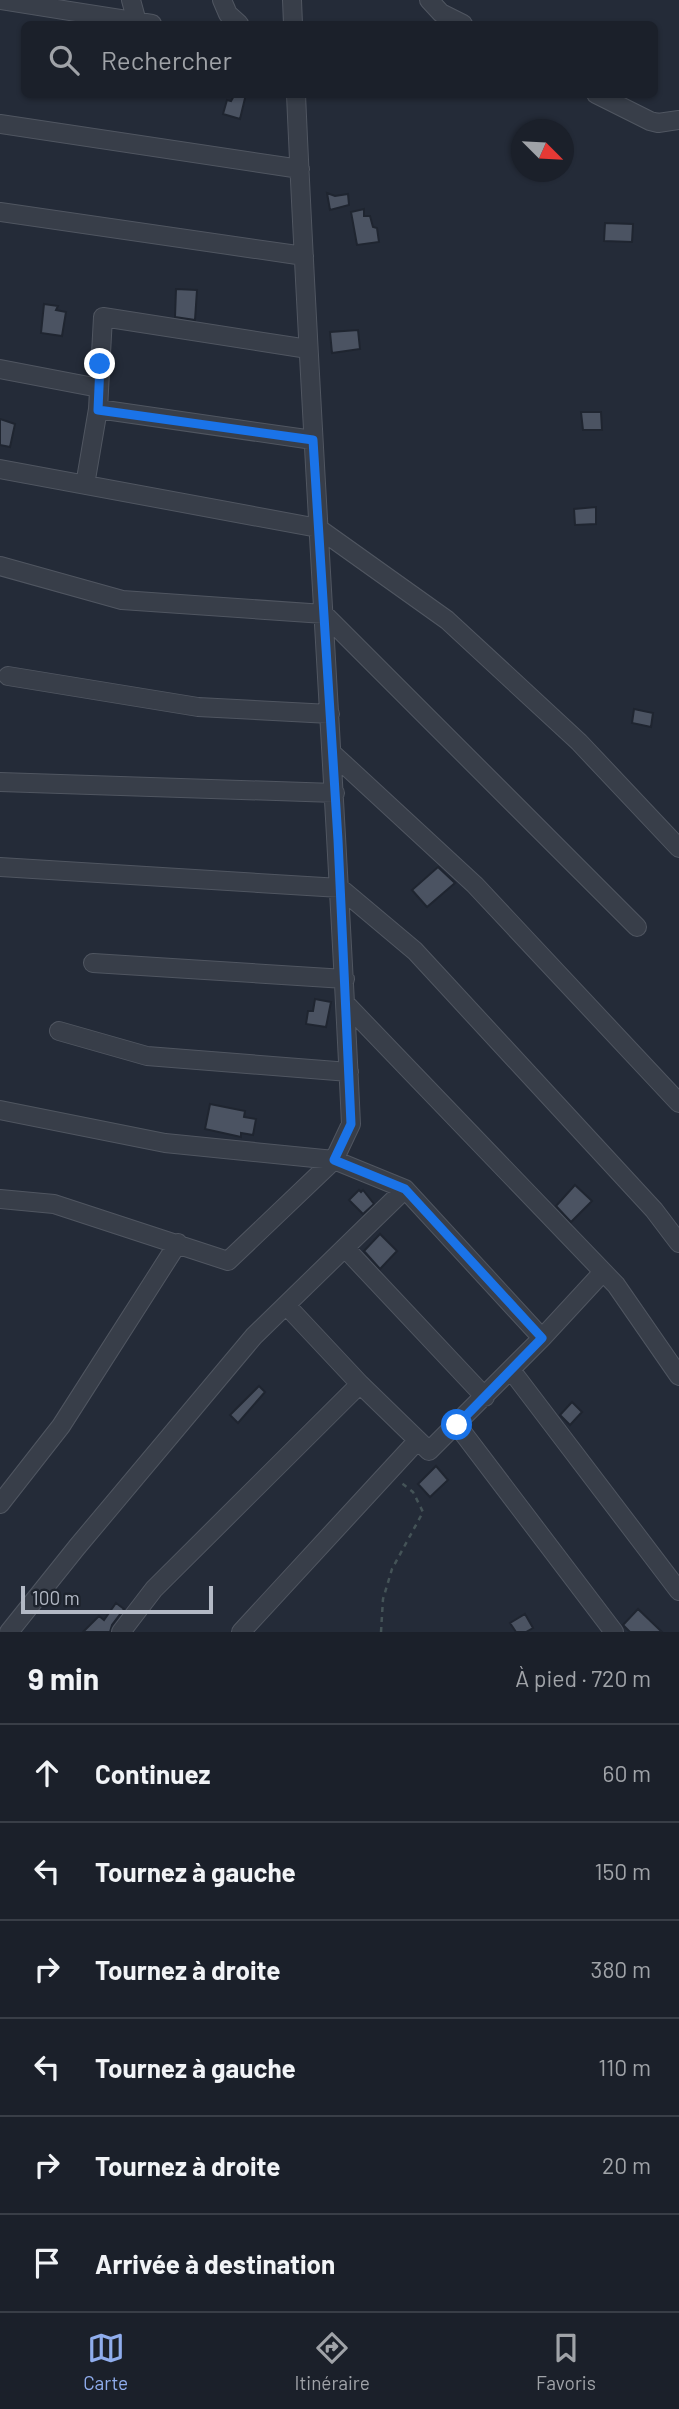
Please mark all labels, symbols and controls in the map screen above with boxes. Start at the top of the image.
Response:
search box [21,21,658,98]
icon: search [45,41,83,79]
text: Rechercher [101,44,232,75]
north arrow [511,119,574,182]
route end [84,348,115,379]
route start [441,1409,472,1440]
scale bar [21,1583,214,1615]
text: 100 m [32,1586,80,1609]
text: 9 min [28,1660,99,1696]
text: À pied · 720 m [515,1664,651,1692]
icon: ahead [28,1754,66,1792]
text: Continuez [95,1758,211,1789]
text: 60 m [603,1759,651,1787]
icon: left [28,1852,66,1890]
text: Tournez à gauche [95,1856,296,1887]
text: 150 m [595,1857,651,1885]
icon: right [28,1950,66,1988]
text: Tournez à droite [95,1954,280,1985]
text: 380 m [591,1955,651,1983]
icon: left [28,2048,66,2086]
text: Tournez à gauche [95,2052,296,2083]
text: 110 m [598,2053,651,2081]
icon: right [28,2146,66,2184]
text: Tournez à droite [95,2150,280,2181]
text: 20 m [602,2151,651,2179]
icon: arrive [28,2244,66,2282]
text: Arrivée à destination [95,2248,335,2279]
tab: Carte [83,2329,128,2394]
tab: Itinéraire [294,2329,370,2394]
tab: Favoris [536,2329,596,2394]

